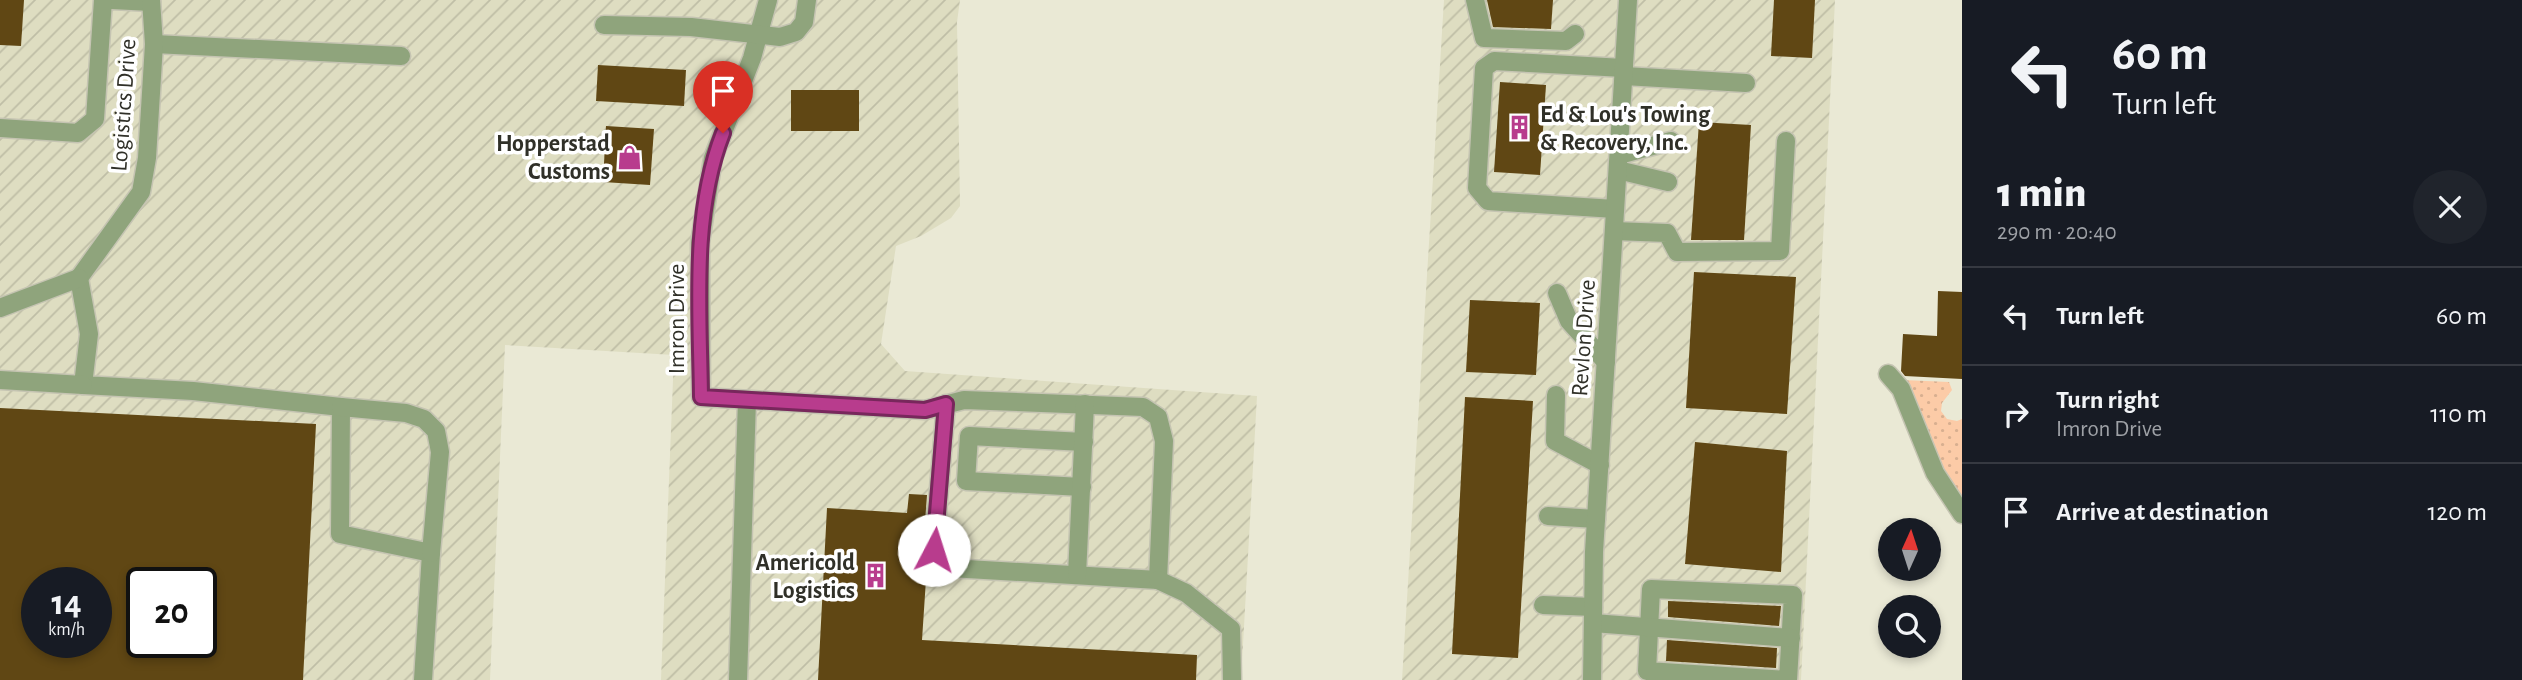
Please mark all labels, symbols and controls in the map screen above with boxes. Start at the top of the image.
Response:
icon: left [1997,28,2088,119]
text: 60 m [2112,30,2208,79]
street label: Logistics Drive [107,38,141,172]
pin [693,61,753,133]
icon: arrive [704,72,742,110]
text: Turn left [2112,88,2216,120]
place label: Ed & Lou's Towing & Recovery, Inc. [1540,103,1711,155]
building icon: Ed & Lou's Towing & Recovery, Inc. [1506,114,1534,142]
place label: Hopperstad Customs [496,132,610,184]
shop icon: Hopperstad Customs [616,143,644,171]
button: close [2413,170,2487,244]
text: 1 min [1997,172,2086,214]
text: 290 m · 20:40 [1997,221,2117,244]
street label: Imron Drive [665,264,689,374]
street label: Revlon Drive [1568,279,1600,397]
icon: left [1997,297,2035,335]
text: Turn left [2056,303,2144,329]
text: 60 m [2436,303,2487,329]
text: Turn right [2056,387,2159,413]
icon: right [1997,395,2035,433]
text: 110 m [2430,401,2487,427]
text: Imron Drive [2056,418,2162,441]
icon: arrive [1997,493,2035,531]
text: Arrive at destination [2056,499,2269,525]
text: 120 m [2427,499,2487,525]
position arrow [897,513,971,587]
north arrow [1878,518,1941,581]
map controls [1878,518,1941,658]
place label: Americold Logistics [755,551,855,603]
building icon: Americold Logistics [861,562,889,590]
speed limit sign: 20 [126,567,217,658]
text: 14 [51,586,82,621]
button: search [1878,595,1941,658]
text: km/h [48,621,85,639]

